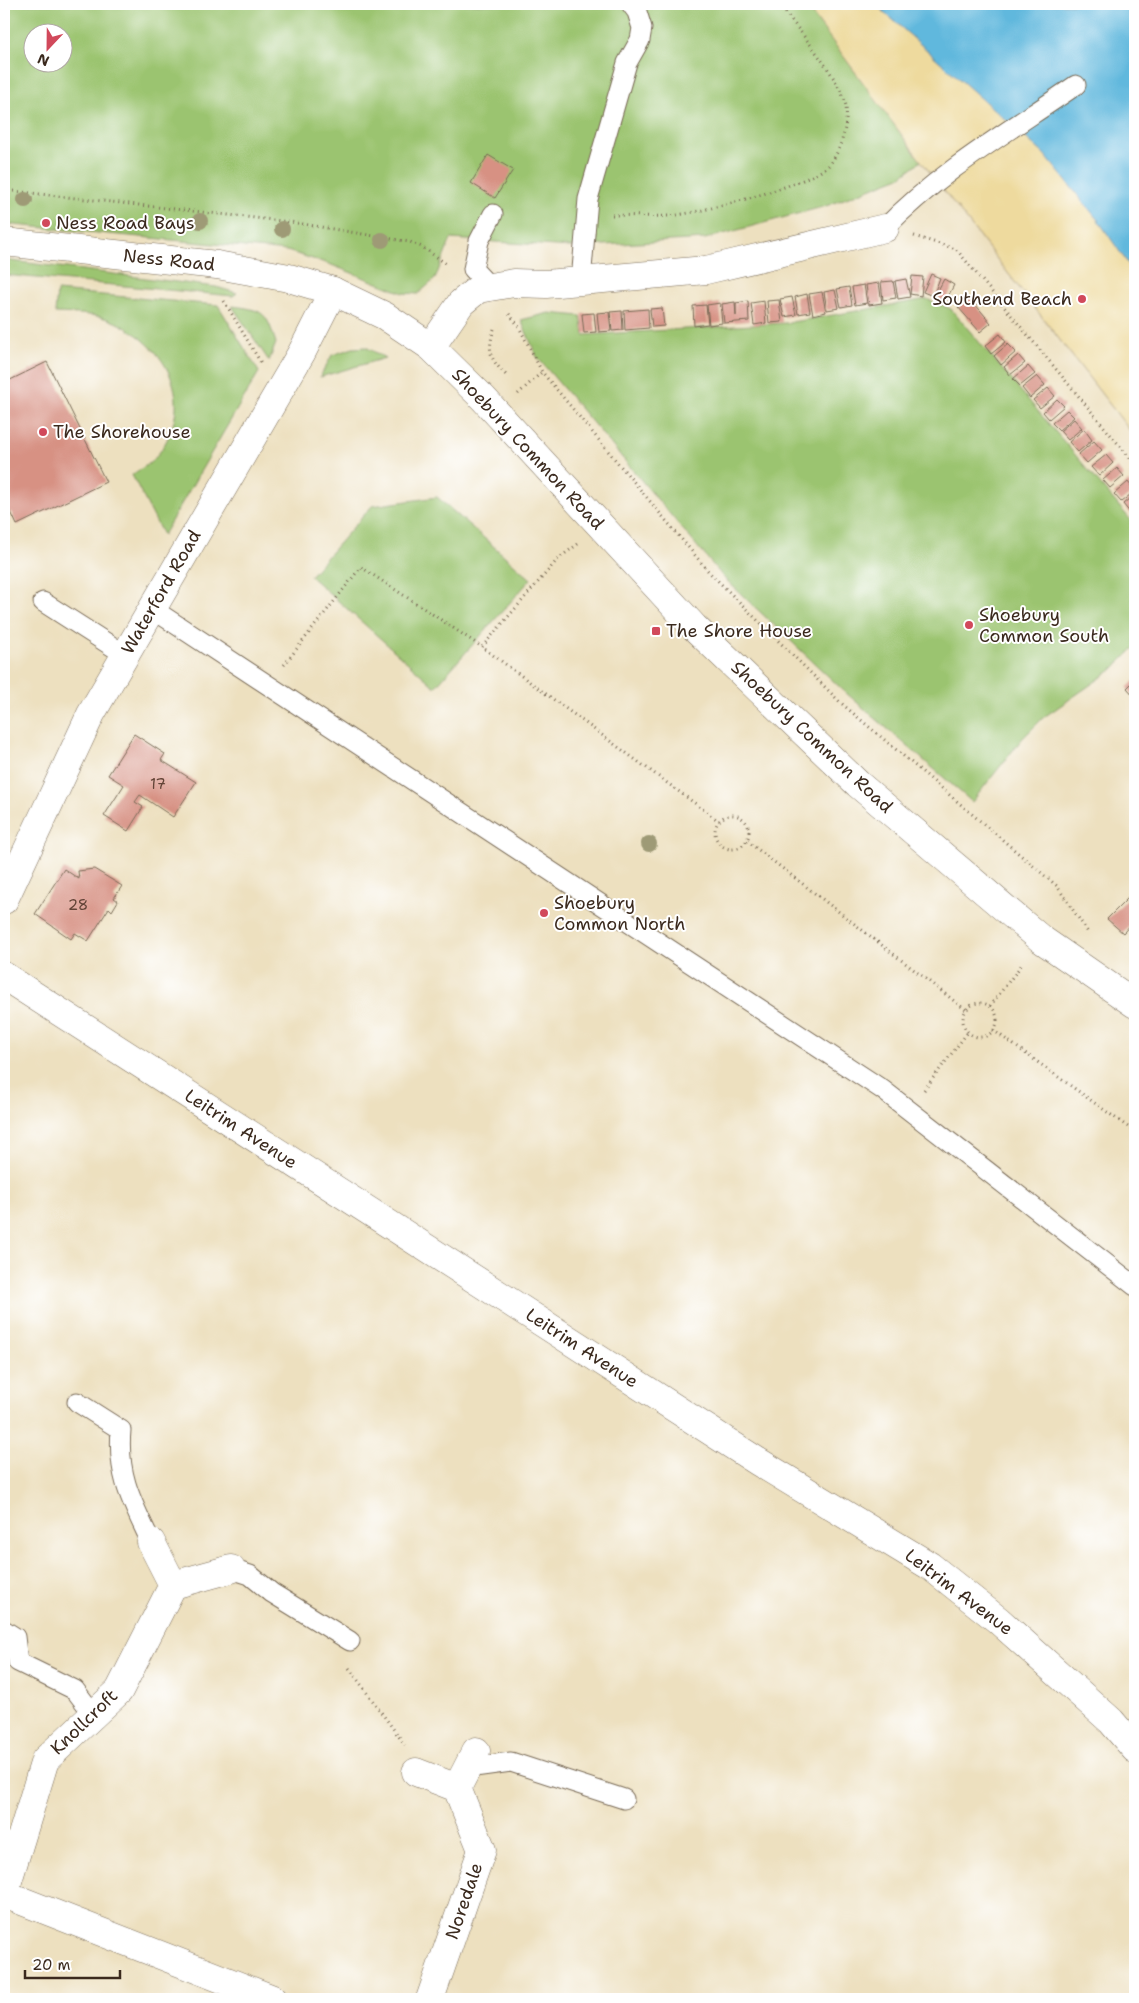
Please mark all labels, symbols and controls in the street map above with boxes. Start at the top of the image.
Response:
north arrow [22,22,72,72]
text: N [35,50,52,70]
place label: Ness Road Bays [56,211,195,235]
marker: Ness Road Bays [40,217,52,229]
street label: Ness Road [122,243,216,277]
place label: Southend Beach [932,287,1072,311]
marker: Southend Beach [1076,293,1088,305]
street label: Shoebury Common Road [447,363,609,535]
place label: The Shorehouse [53,420,191,444]
marker: The Shorehouse [37,426,49,438]
street label: Waterford Road [116,525,206,659]
place label: Shoebury Common South [979,603,1109,648]
place label: The Shore House [666,619,812,643]
marker: Shoebury Common South [963,619,975,631]
marker: The Shore House [650,625,662,637]
street label: Shoebury Common Road [726,656,898,818]
house number: 17 [150,774,166,794]
place label: Shoebury Common North [554,891,685,936]
house number: 28 [68,895,88,915]
marker: Shoebury Common North [538,907,550,919]
street label: Leitrim Avenue [180,1084,302,1174]
street label: Leitrim Avenue [521,1303,643,1393]
street label: Leitrim Avenue [900,1543,1018,1641]
street label: Knollcroft [45,1684,123,1760]
street label: Noredale [440,1859,488,1943]
scale bar [25,1948,120,1980]
text: 20 m [32,1955,71,1975]

